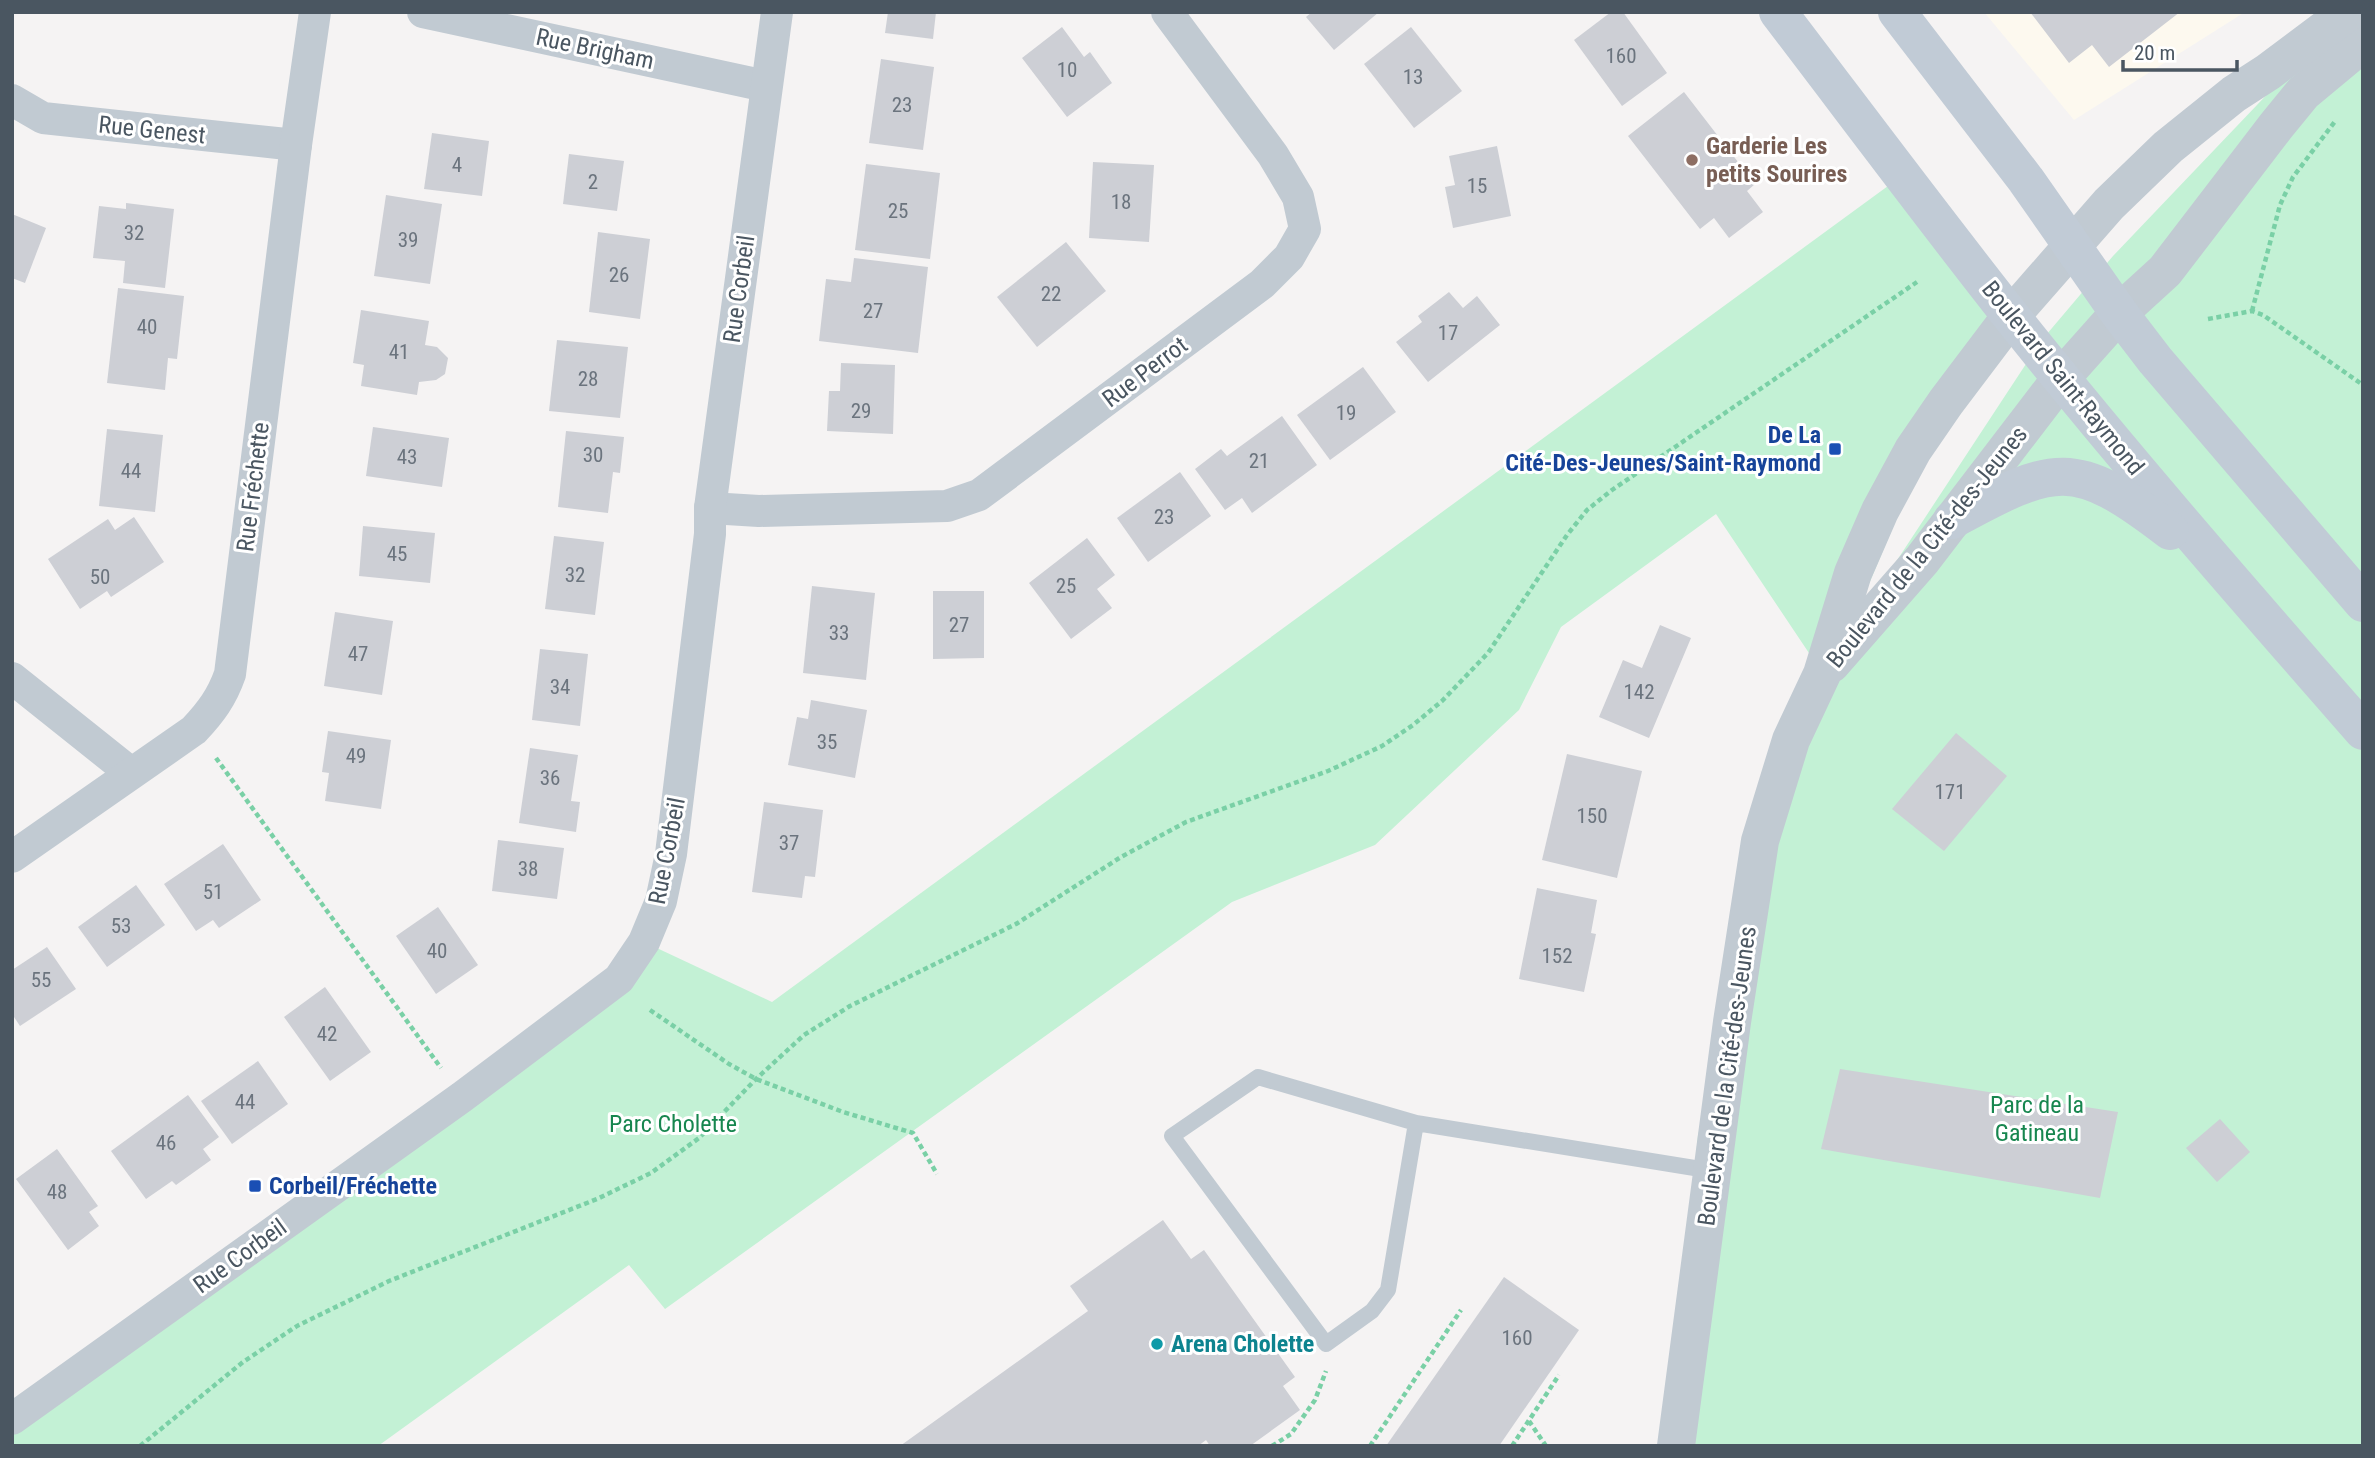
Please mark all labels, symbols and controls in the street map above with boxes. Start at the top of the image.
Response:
street label: Rue Brigham [533,23,657,75]
scale bar [2123,28,2237,72]
text: 20 m [2134,41,2175,65]
house number: 160 [1605,44,1637,68]
house number: 10 [1057,58,1077,82]
house number: 13 [1403,65,1423,89]
house number: 23 [892,93,912,117]
street label: Rue Genest [97,110,207,150]
place label: Garderie Les petits Sourires [1706,132,1847,188]
marker: Garderie Les petits Sourires [1684,152,1700,168]
house number: 4 [452,153,462,177]
house number: 2 [588,170,598,194]
house number: 15 [1467,174,1487,198]
house number: 18 [1111,190,1131,214]
house number: 25 [888,199,908,223]
house number: 32 [124,221,144,245]
house number: 39 [398,228,418,252]
street label: Rue Corbeil [718,233,760,345]
house number: 26 [609,263,629,287]
street label: Boulevard Saint-Raymond [1976,275,2150,481]
house number: 22 [1041,282,1061,306]
house number: 27 [863,299,883,323]
house number: 40 [137,315,157,339]
house number: 17 [1438,321,1458,345]
street label: Rue Perrot [1097,331,1193,413]
house number: 41 [389,340,409,364]
house number: 28 [578,367,598,391]
house number: 29 [851,399,871,423]
house number: 19 [1336,401,1356,425]
street label: Rue Fréchette [231,421,275,553]
place label: De La Cité-Des-Jeunes/Saint-Raymond [1505,421,1821,477]
street label: Boulevard de la Cité-des-Jeunes [1821,421,2033,673]
marker: De La Cité-Des-Jeunes/Saint-Raymond [1827,441,1843,457]
house number: 30 [583,443,603,467]
house number: 43 [397,445,417,469]
house number: 21 [1249,449,1269,473]
house number: 44 [121,459,141,483]
house number: 23 [1154,505,1174,529]
house number: 45 [387,542,407,566]
house number: 32 [565,563,585,587]
house number: 50 [90,565,110,589]
house number: 25 [1056,574,1076,598]
house number: 27 [949,613,969,637]
house number: 33 [829,621,849,645]
house number: 47 [348,642,368,666]
house number: 34 [550,675,570,699]
house number: 142 [1623,680,1655,704]
house number: 35 [817,730,837,754]
house number: 49 [346,744,366,768]
house number: 36 [540,766,560,790]
house number: 171 [1934,780,1966,804]
street label: Rue Corbeil [643,795,691,907]
house number: 150 [1576,804,1608,828]
house number: 37 [779,831,799,855]
house number: 38 [518,857,538,881]
house number: 51 [203,880,223,904]
house number: 53 [111,914,131,938]
street label: Boulevard de la Cité-des-Jeunes [1692,924,1762,1228]
house number: 40 [427,939,447,963]
house number: 152 [1541,944,1573,968]
house number: 55 [31,968,51,992]
house number: 42 [317,1022,337,1046]
house number: 44 [235,1090,255,1114]
park label: Parc de la Gatineau [1990,1091,2084,1147]
park label: Parc Cholette [609,1110,737,1138]
house number: 46 [156,1131,176,1155]
place label: Corbeil/Fréchette [269,1172,437,1200]
marker: Corbeil/Fréchette [247,1178,263,1194]
house number: 48 [47,1180,67,1204]
street label: Rue Corbeil [188,1213,292,1299]
house number: 160 [1501,1326,1533,1350]
place label: Arena Cholette [1171,1330,1314,1358]
marker: Arena Cholette [1149,1336,1165,1352]

